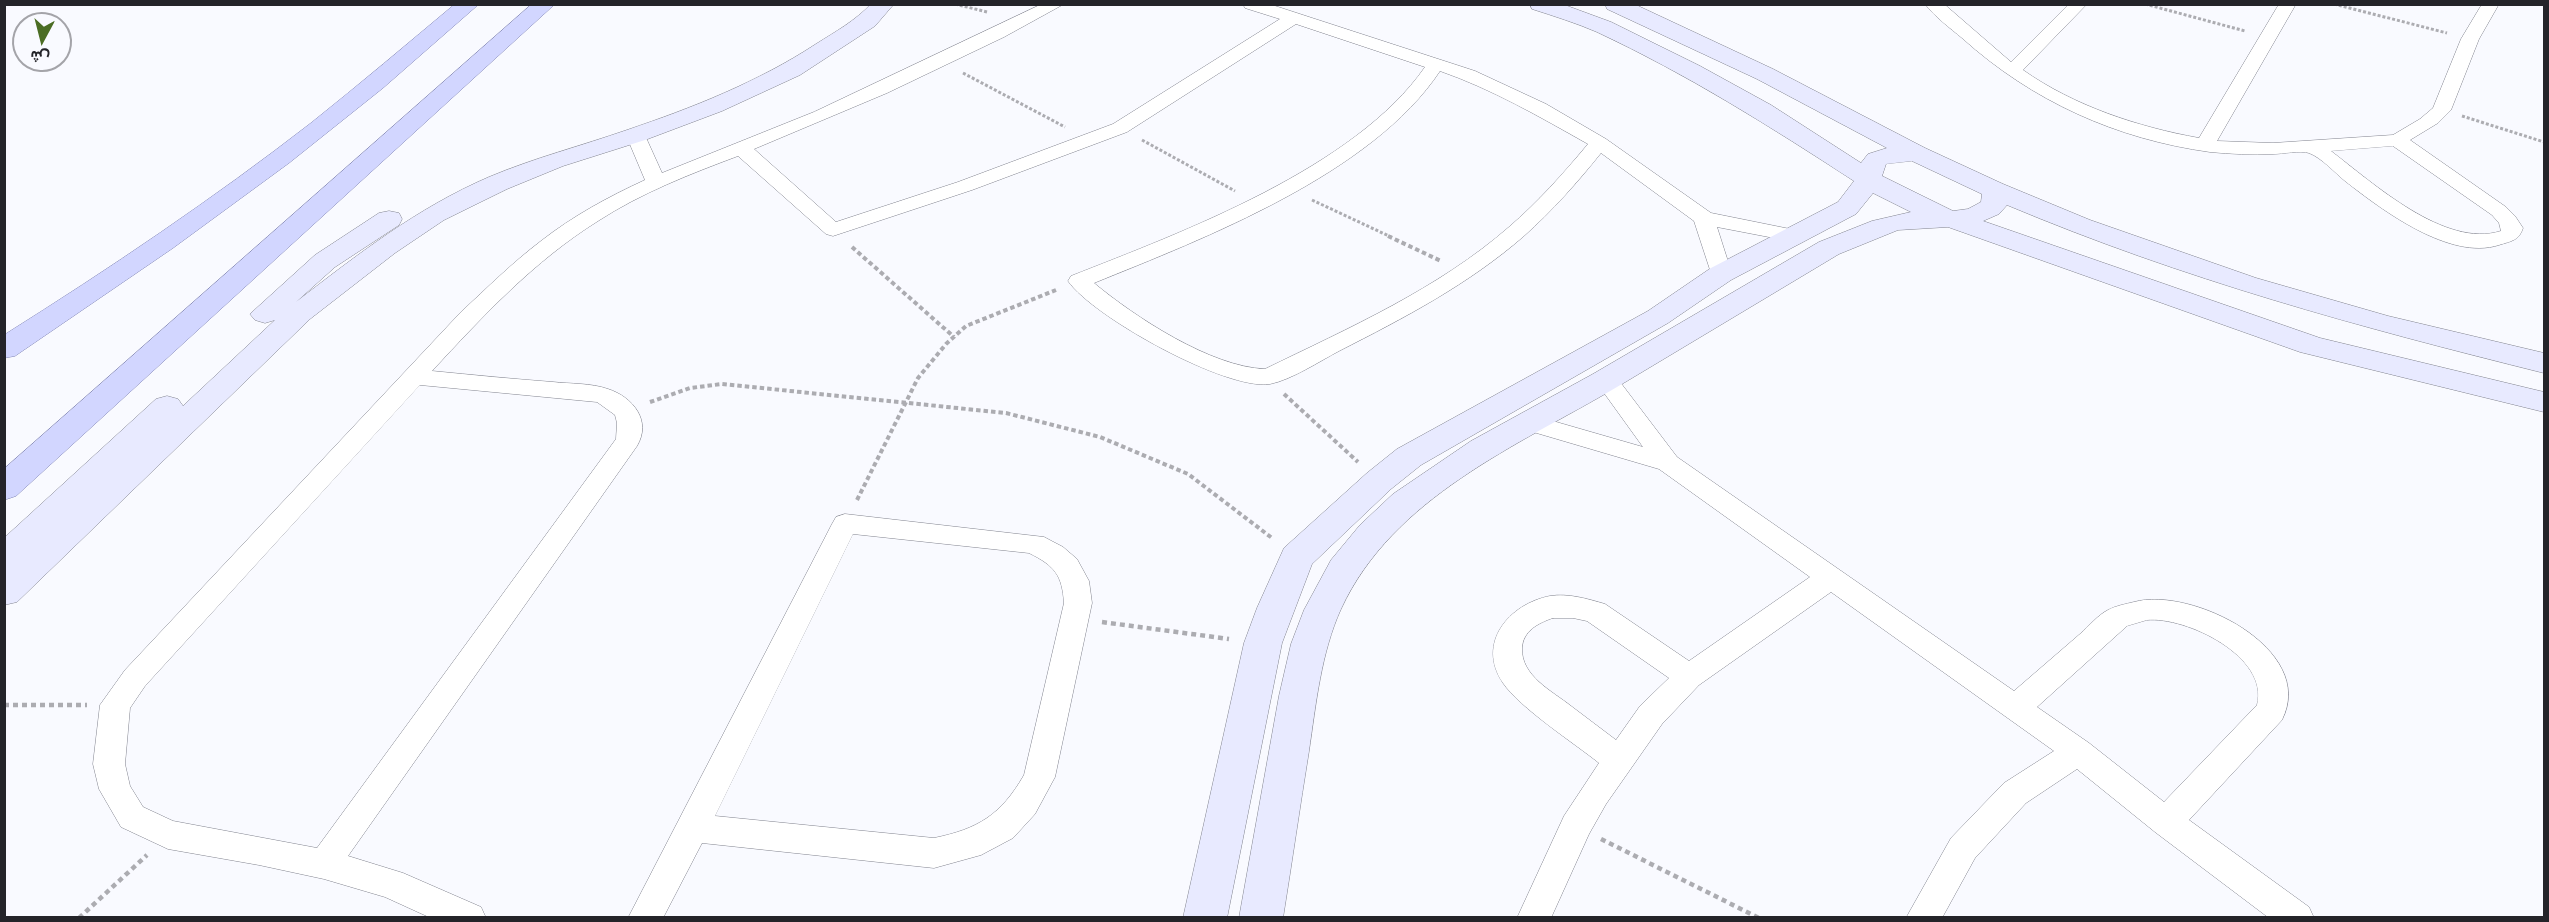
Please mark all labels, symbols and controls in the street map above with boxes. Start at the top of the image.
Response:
north arrow [12,12,72,72]
text: ش [29,48,51,69]

